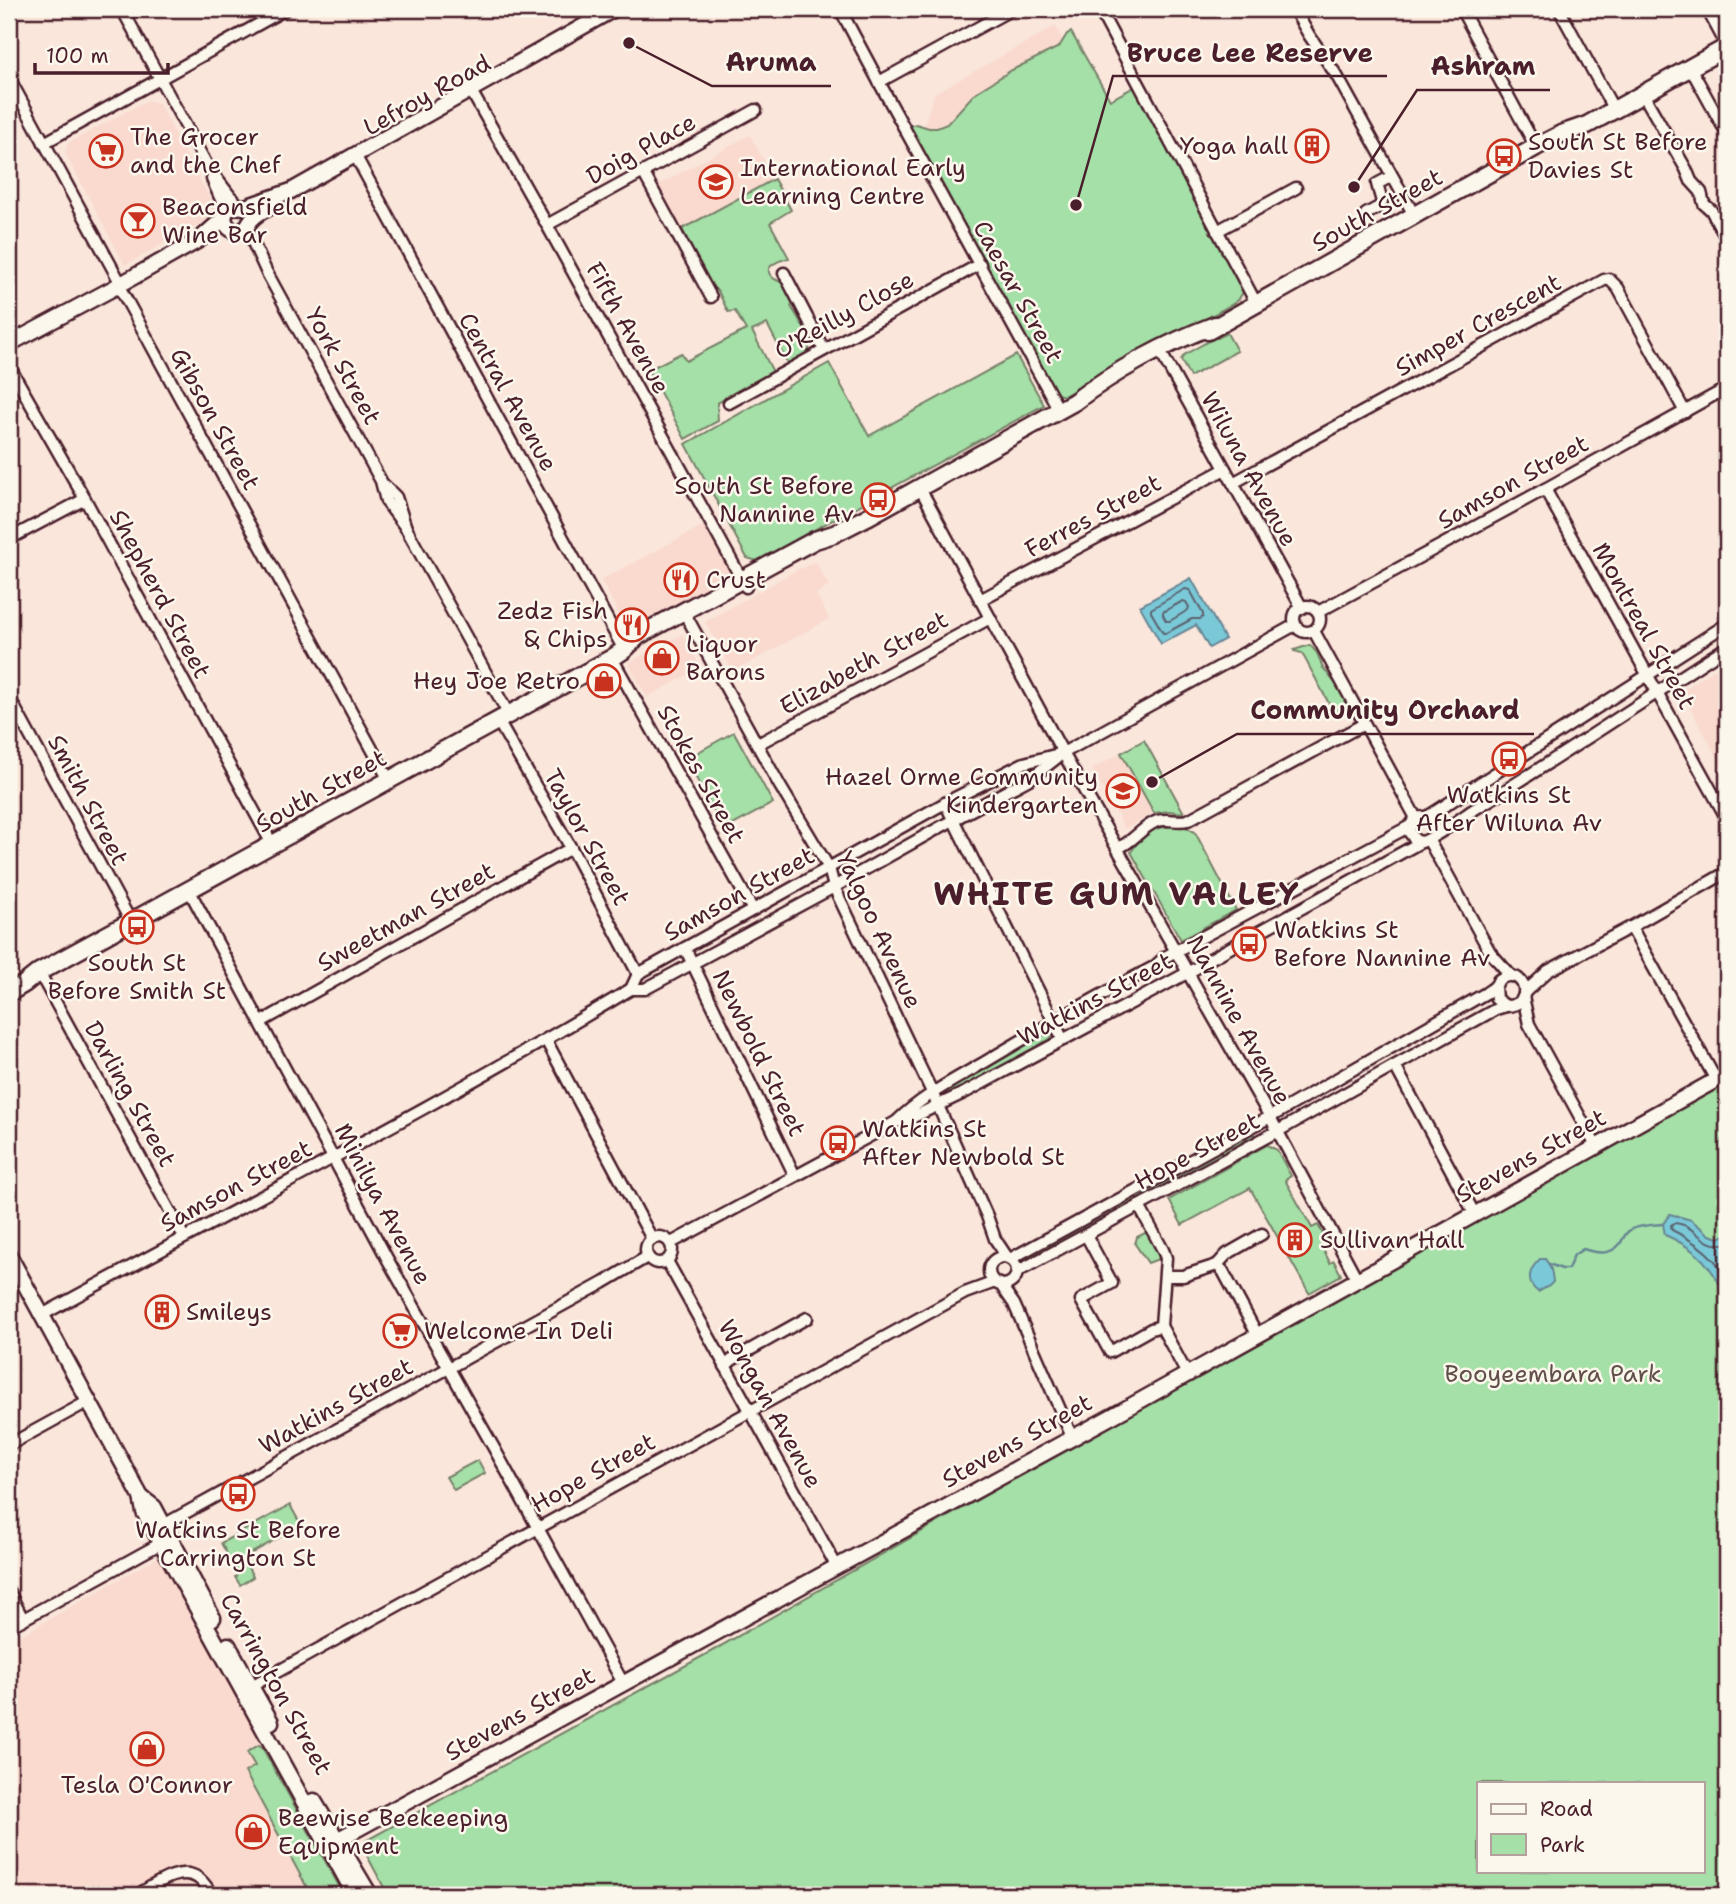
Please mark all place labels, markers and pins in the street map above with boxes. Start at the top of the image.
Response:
callout: Bruce Lee Reserve [1113,29,1387,76]
callout: Aruma [712,39,831,86]
callout: Ashram [1417,43,1550,90]
place label: The Grocer and the Chef [130,121,282,181]
place label: South St Before Davies St [1528,126,1708,186]
building icon: Yoga hall [1293,127,1331,165]
place label: Yoga hall [1180,130,1289,162]
supermarket icon: The Grocer and the Chef [87,132,125,170]
bus stop icon: South St Before Davies St [1485,137,1523,175]
place label: International Early Learning Centre [740,152,966,212]
school or university icon: International Early Learning Centre [697,163,735,201]
place label: Beaconsfield Wine Bar [162,191,307,251]
bar icon: Beaconsfield Wine Bar [119,202,157,240]
place label: South St Before Nannine Av [674,470,854,530]
bus stop icon: South St Before Nannine Av [859,481,897,519]
restaurant icon: Crust [662,561,700,599]
place label: Crust [706,564,766,596]
place label: Zedz Fish & Chips [497,595,608,655]
restaurant icon: Zedz Fish & Chips [613,606,651,644]
place label: Liquor Barons [686,628,766,688]
shop icon: Liquor Barons [643,639,681,677]
shop icon: Hey Joe Retro [585,662,623,700]
place label: Hey Joe Retro [413,665,580,697]
callout: Community Orchard [1237,687,1534,734]
bus stop icon: Watkins St After Wiluna Av [1490,740,1528,778]
place label: Hazel Orme Community Kindergarten [825,761,1098,821]
school or university icon: Hazel Orme Community Kindergarten [1104,772,1142,810]
place label: Watkins St After Wiluna Av [1416,779,1602,839]
bus stop icon: South St Before Smith St [118,908,156,946]
place label: Watkins St Before Nannine Av [1274,914,1490,974]
bus stop icon: Watkins St Before Nannine Av [1230,925,1268,963]
place label: South St Before Smith St [48,947,226,1007]
place label: Watkins St After Newbold St [862,1113,1065,1173]
bus stop icon: Watkins St After Newbold St [819,1124,857,1162]
building icon: Sullivan Hall [1276,1221,1314,1259]
place label: Sullivan Hall [1320,1224,1465,1256]
building icon: Smileys [143,1293,181,1331]
place label: Smileys [186,1296,272,1328]
supermarket icon: Welcome In Deli [381,1312,419,1350]
place label: Welcome In Deli [424,1315,613,1347]
bus stop icon: Watkins St Before Carrington St [219,1475,257,1513]
place label: Watkins St Before Carrington St [135,1514,341,1574]
shop icon: Tesla O'Connor [128,1730,166,1768]
place label: Tesla O'Connor [61,1769,233,1801]
place label: Beewise Beekeeping Equipment [278,1802,508,1862]
shop icon: Beewise Beekeeping Equipment [234,1813,272,1851]

